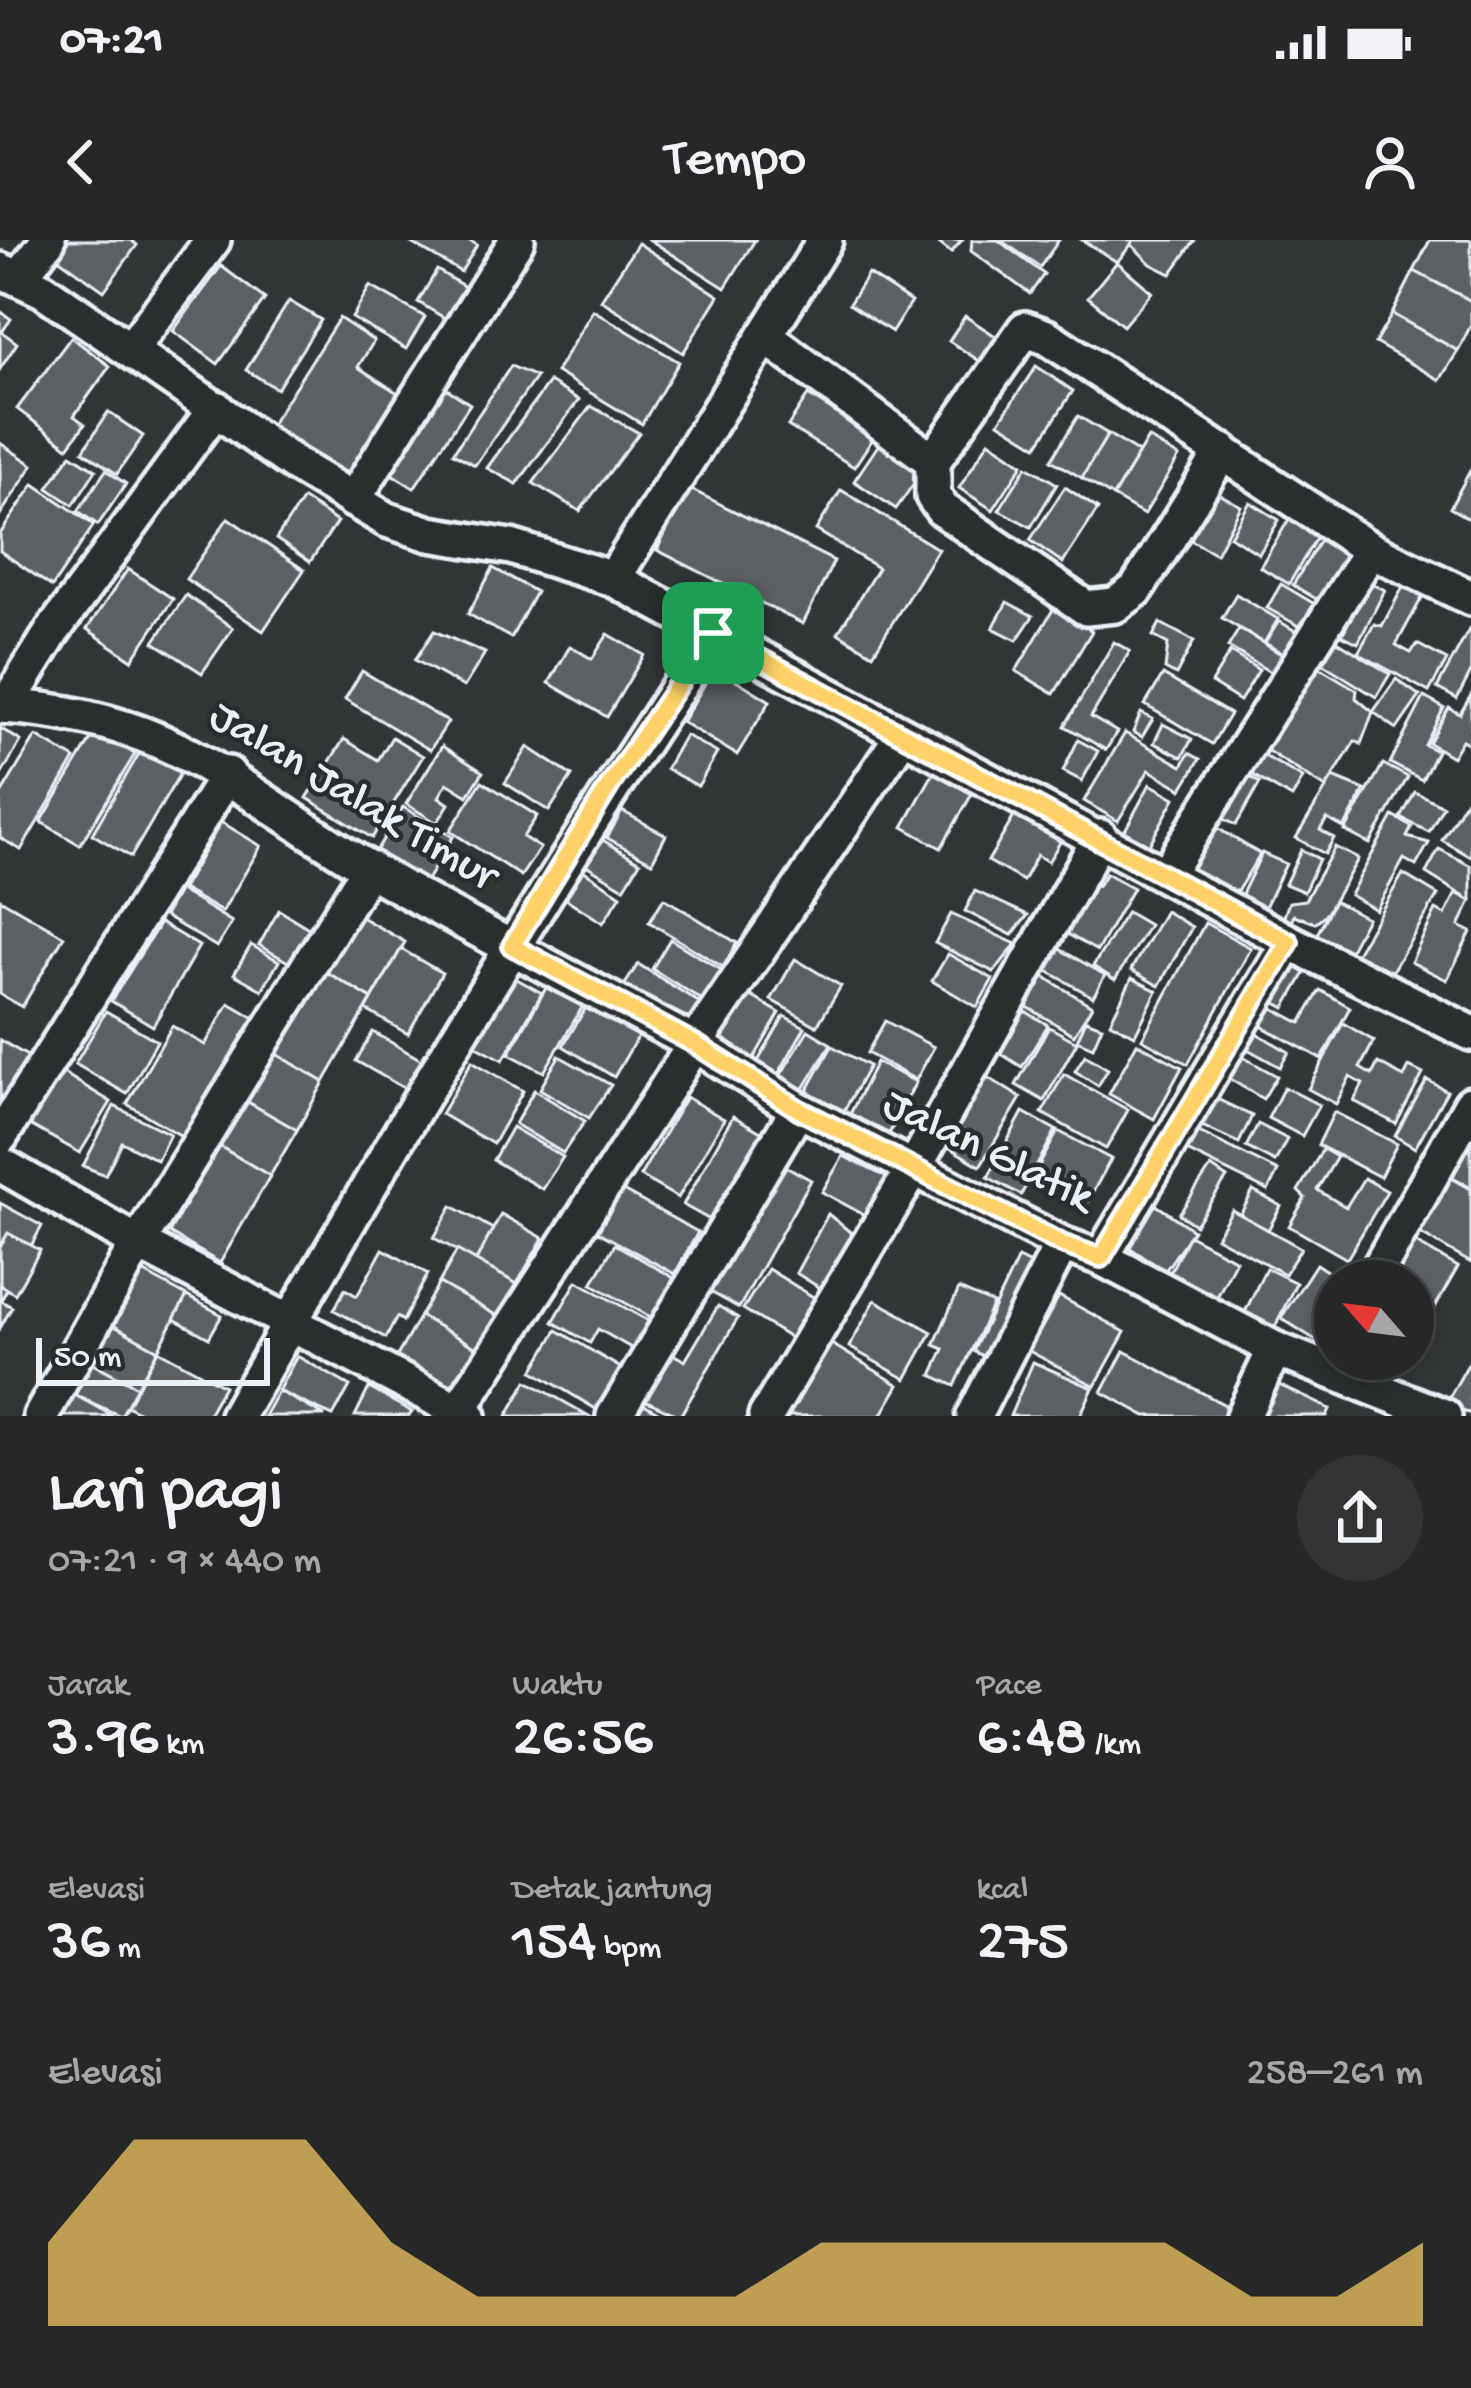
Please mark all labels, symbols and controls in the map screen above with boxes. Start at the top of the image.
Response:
text: 07:21 [60,16,163,69]
icon: back [48,129,114,195]
icon: person [1357,129,1423,195]
text: Tempo [665,130,806,194]
pin [662,582,764,684]
icon: arrive [680,600,746,666]
street label: Jalan Jalak Timur [199,691,509,907]
street label: Jalan Glatik [873,1079,1104,1228]
north arrow [1314,1260,1434,1380]
map controls [1314,1260,1434,1380]
scale bar [36,1332,270,1385]
text: 50 m [54,1340,121,1378]
button: share [1297,1455,1423,1581]
text: Lari pagi [48,1456,283,1534]
text: 07:21 · 9 × 440 m [48,1540,321,1586]
text: Jarak [48,1668,129,1706]
text: Waktu [512,1668,602,1706]
text: Pace [977,1668,1041,1706]
text: 3.96 [48,1706,158,1776]
text: 26:56 [512,1706,653,1776]
text: 6:48 [977,1706,1087,1776]
text: km [158,1727,204,1765]
text: /km [1087,1727,1141,1765]
text: Elevasi [48,1872,145,1910]
text: Detak jantung [512,1872,712,1910]
text: kcal [977,1872,1028,1910]
text: 36 [48,1910,110,1980]
text: 154 [512,1910,597,1980]
text: 275 [977,1910,1069,1980]
text: m [110,1931,141,1969]
text: bpm [597,1931,661,1969]
text: Elevasi [48,2052,163,2098]
text: 258–261 m [1247,2052,1423,2098]

